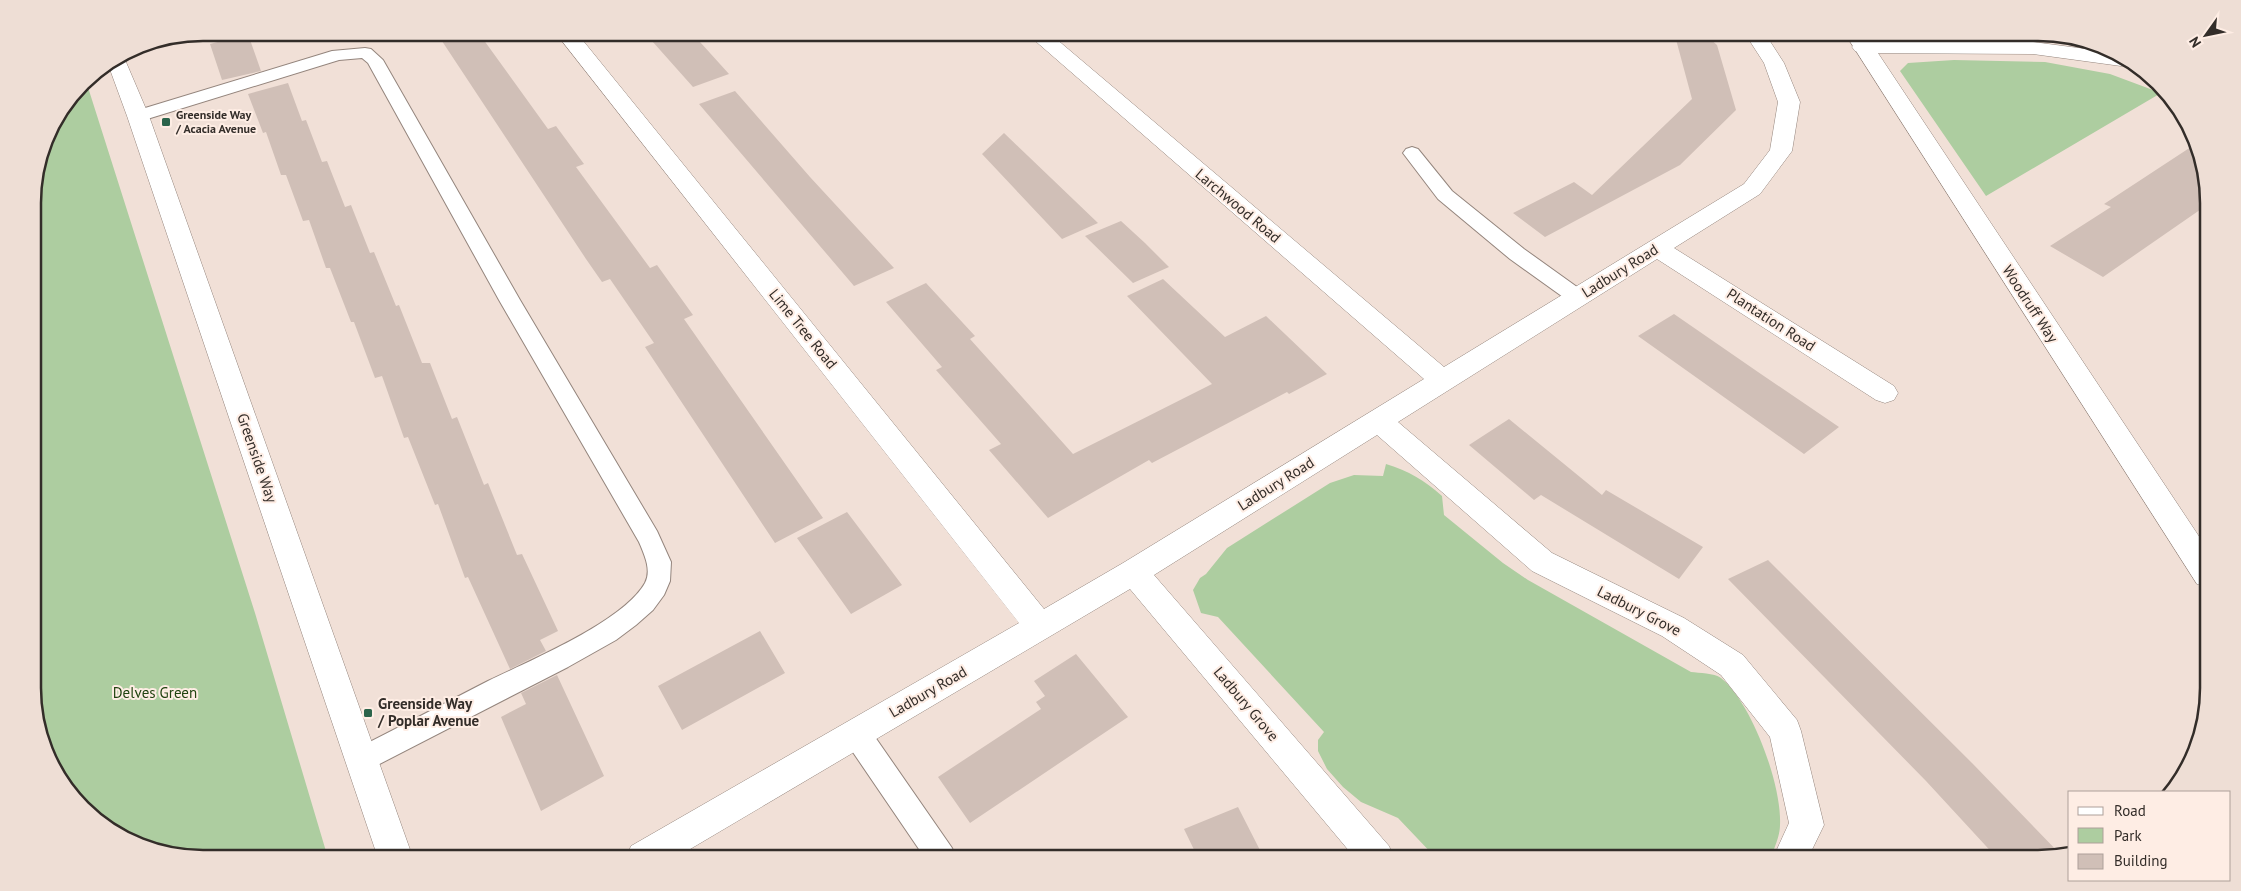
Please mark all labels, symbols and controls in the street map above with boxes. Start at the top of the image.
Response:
north arrow [2181,10,2231,60]
text: N [2185,33,2205,51]
place label: Greenside Way / Acacia Avenue [175,107,256,136]
marker: Greenside Way / Acacia Avenue [160,116,172,128]
street label: Larchwood Road [1192,164,1285,247]
street label: Ladbury Road [1578,240,1661,302]
street label: Woodruff Way [1998,261,2063,346]
street label: Plantation Road [1723,284,1819,355]
street label: Lime Tree Road [765,285,842,373]
street label: Greenside Way [233,411,282,505]
street label: Ladbury Road [1234,453,1317,515]
street label: Ladbury Grove [1594,581,1684,640]
street label: Ladbury Road [886,662,970,721]
street label: Ladbury Grove [1210,663,1283,745]
park label: Delves Green [113,683,197,702]
place label: Greenside Way / Poplar Avenue [377,694,480,730]
marker: Greenside Way / Poplar Avenue [362,707,374,719]
legend [2068,791,2231,881]
text: Road [2114,801,2146,820]
text: Park [2114,826,2142,845]
text: Building [2114,851,2168,870]

